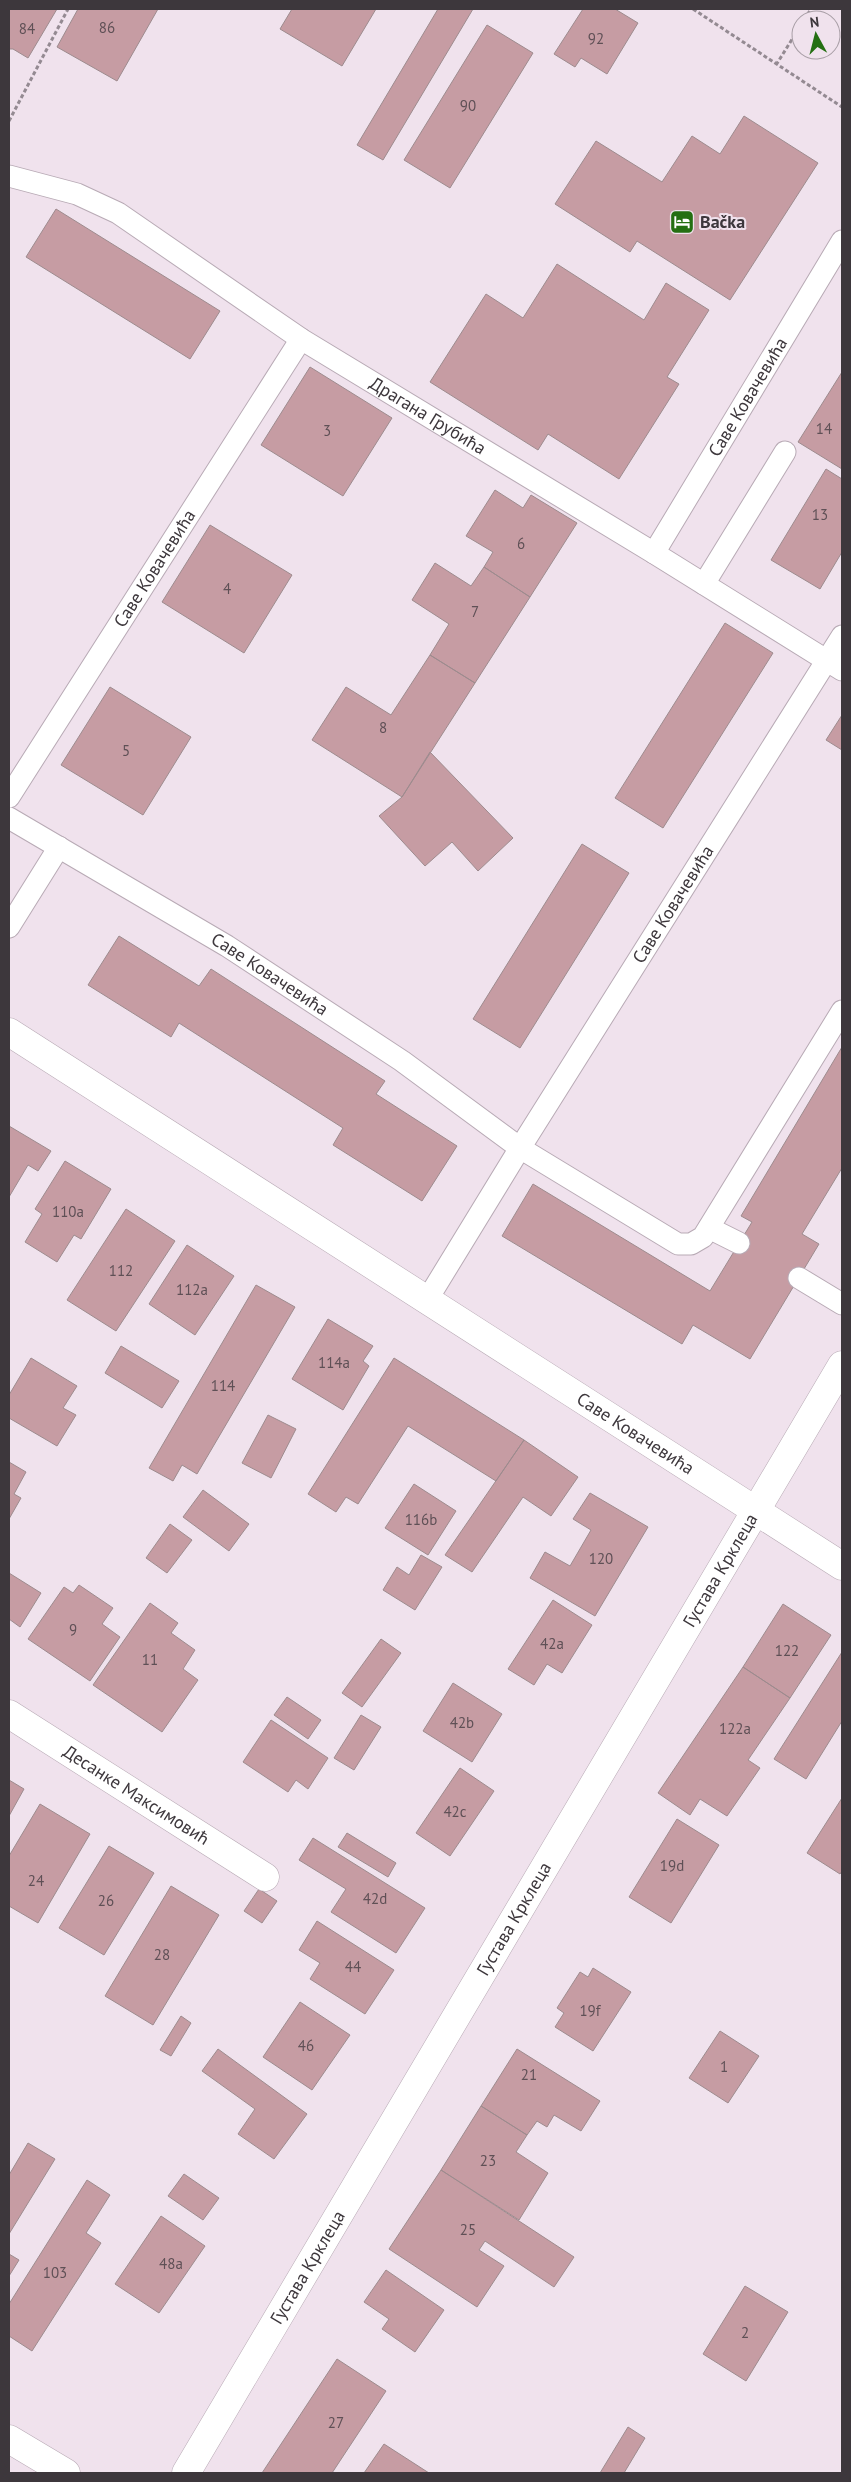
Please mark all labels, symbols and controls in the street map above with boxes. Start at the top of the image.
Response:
north arrow [791,10,841,60]
text: N [809,13,820,32]
house number: 86 [99,18,115,37]
house number: 84 [19,19,35,38]
house number: 92 [588,29,604,48]
house number: 90 [460,96,476,115]
hotel icon: Bačka [669,209,695,235]
place label: Bačka [700,210,745,233]
street label: Саве Ковачевића [703,333,792,461]
street label: Драгана Грубића [366,371,490,459]
house number: 14 [816,419,832,438]
house number: 3 [323,421,331,440]
street label: Саве Ковачевића [108,505,200,631]
house number: 13 [812,505,828,524]
house number: 6 [517,534,525,553]
house number: 4 [223,579,231,598]
house number: 7 [471,602,479,621]
house number: 8 [379,718,387,737]
house number: 5 [122,741,130,760]
street label: Саве Ковачевића [627,841,719,967]
street label: Саве Ковачевића [207,927,333,1020]
house number: 110a [52,1202,84,1221]
house number: 112 [109,1261,133,1280]
house number: 112a [176,1280,208,1299]
house number: 114a [318,1353,350,1372]
house number: 114 [211,1376,235,1395]
street label: Саве Ковачевића [573,1387,699,1479]
street label: Густава Крклеца [678,1509,762,1631]
house number: 116b [405,1510,437,1529]
house number: 120 [589,1549,613,1568]
house number: 9 [69,1620,77,1639]
house number: 42a [540,1634,564,1653]
house number: 122 [775,1641,799,1660]
house number: 11 [142,1650,158,1669]
house number: 42b [450,1713,474,1732]
house number: 122a [719,1719,751,1738]
street label: Десанке Максимовић [59,1740,214,1850]
house number: 42c [443,1802,467,1821]
house number: 19d [660,1856,684,1875]
street label: Густава Крклеца [471,1858,556,1979]
house number: 24 [28,1871,44,1890]
house number: 42d [363,1889,387,1908]
house number: 26 [98,1891,114,1910]
house number: 28 [154,1945,170,1964]
house number: 44 [345,1957,361,1976]
house number: 19f [579,2001,602,2020]
house number: 46 [298,2036,314,2055]
house number: 1 [720,2057,728,2076]
house number: 21 [521,2065,537,2084]
house number: 23 [480,2151,496,2170]
street label: Густава Крклеца [265,2206,350,2328]
house number: 25 [460,2220,476,2239]
house number: 48a [159,2254,183,2273]
house number: 103 [43,2263,67,2282]
house number: 2 [741,2323,749,2342]
house number: 27 [328,2413,344,2432]

